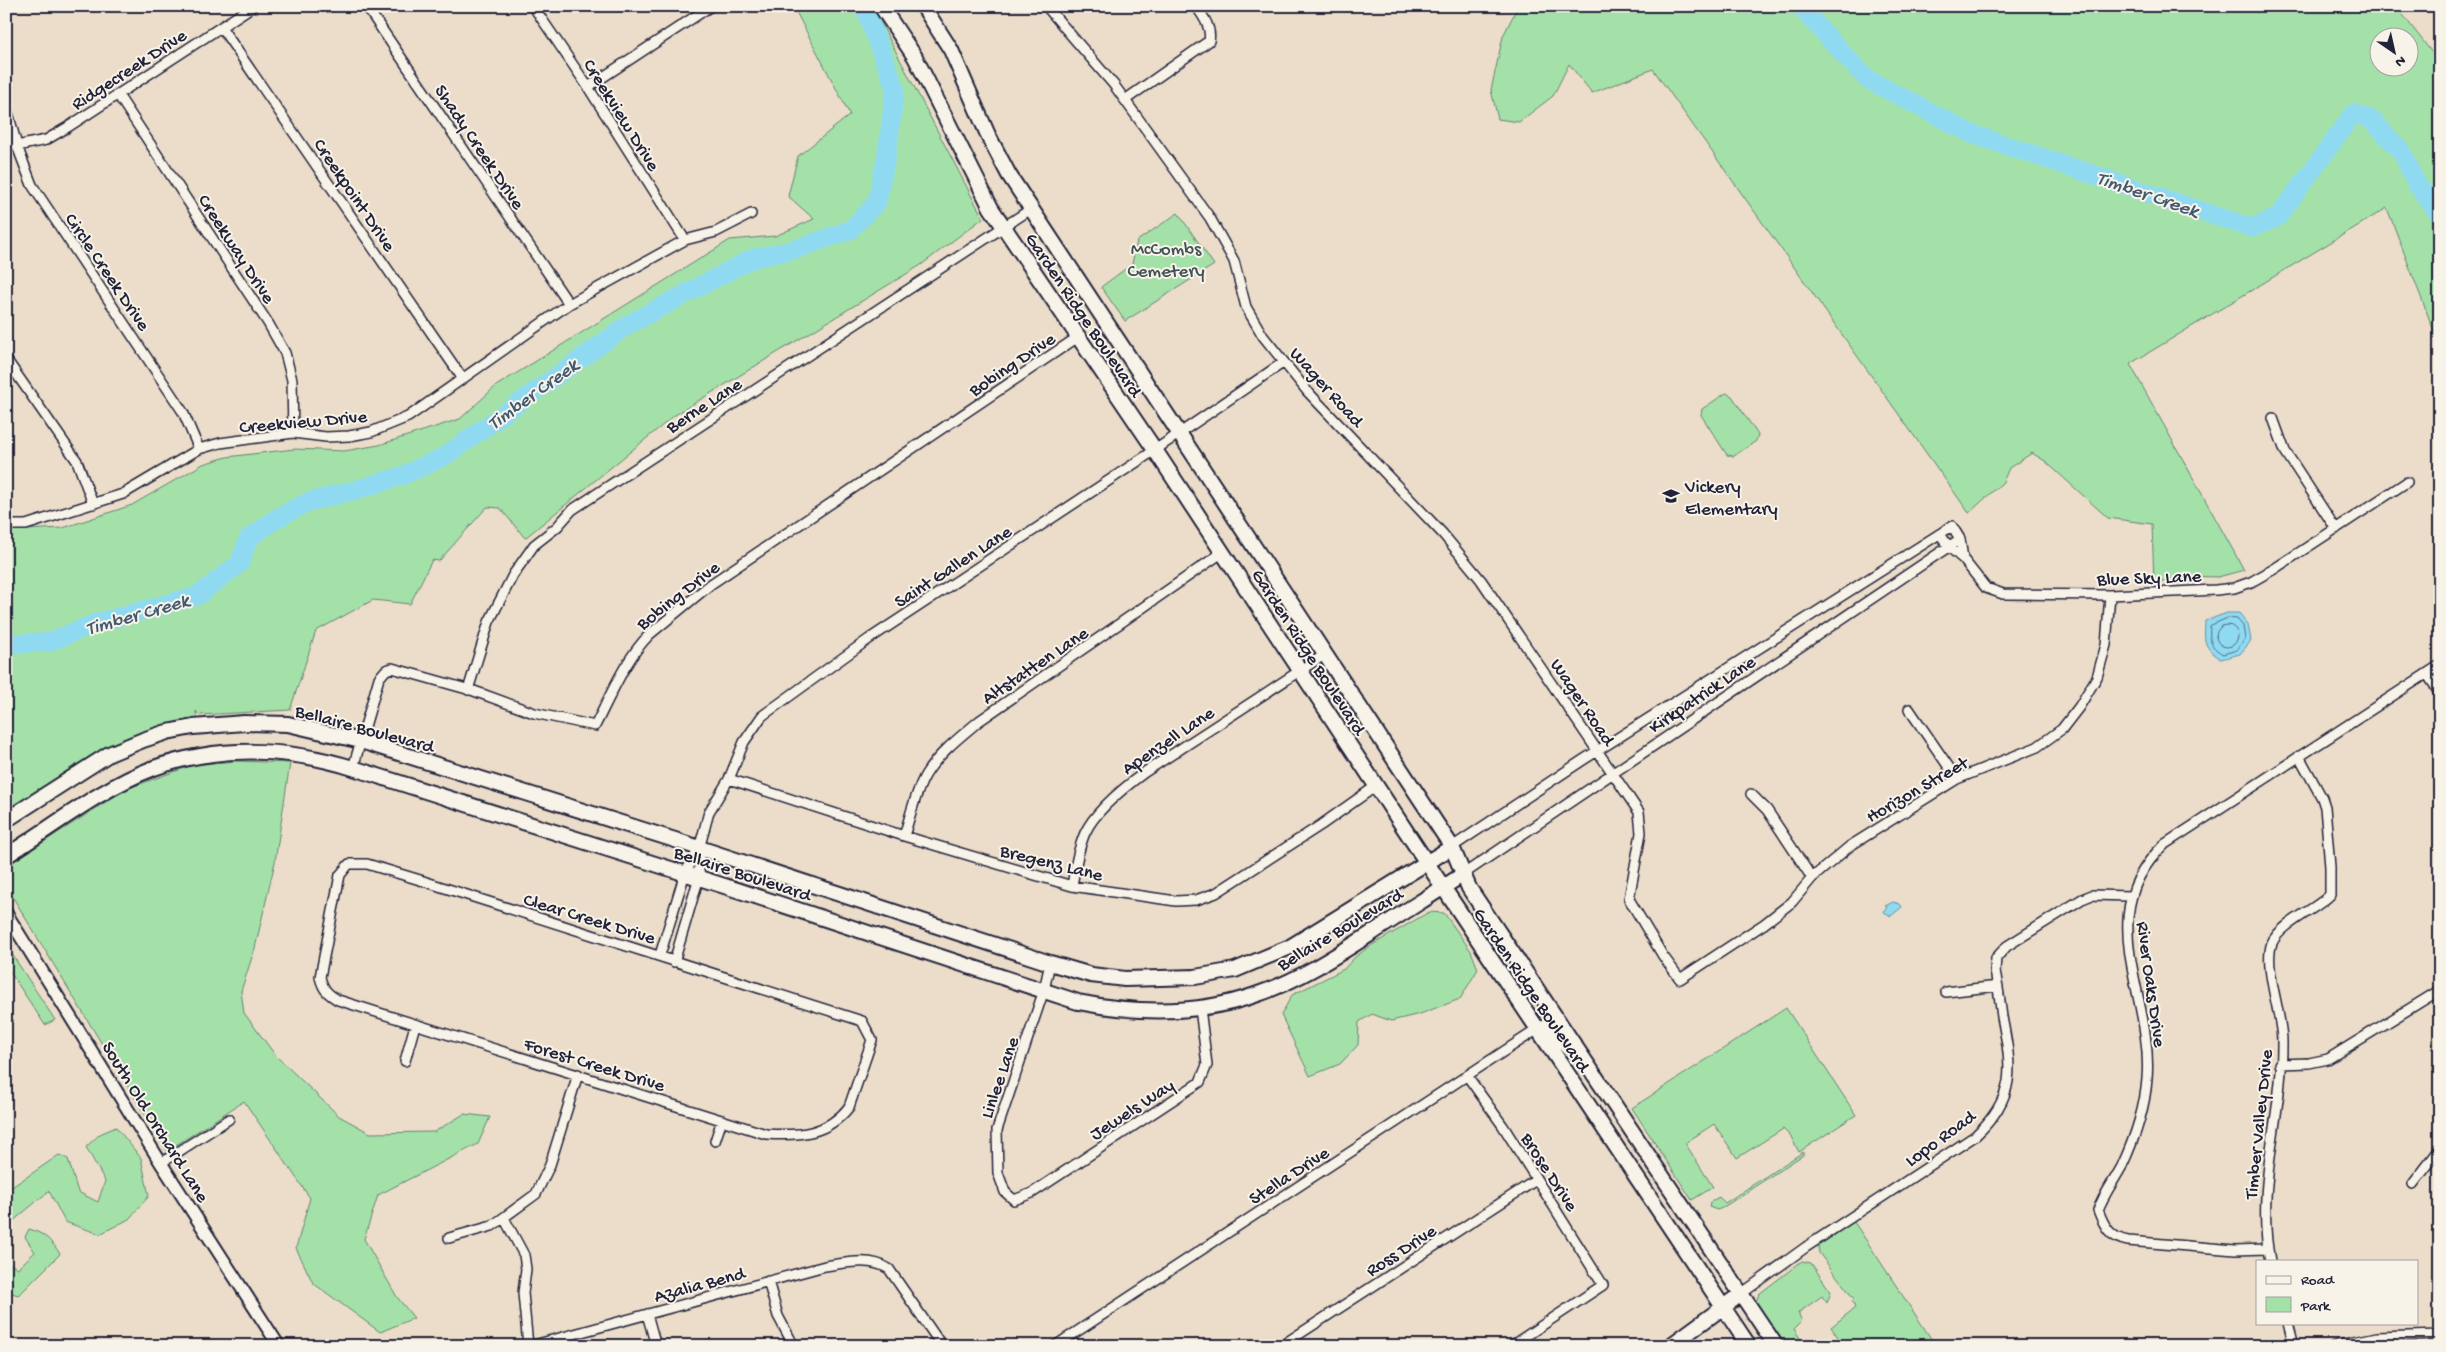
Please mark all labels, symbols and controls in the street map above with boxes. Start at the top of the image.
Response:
street label: Ridgecreek Drive [68,25,192,117]
north arrow [2368,28,2418,78]
text: N [2391,51,2408,70]
street label: Creekview Drive [576,55,664,176]
street label: Shady Creek Drive [428,81,528,215]
street label: Creekpoint Drive [307,135,399,257]
water label: Timber Creek [2093,168,2203,225]
street label: Creekway Drive [191,191,279,309]
street label: Circle Creek Drive [58,210,154,336]
street label: Garden Ridge Boulevard [1019,229,1147,404]
park label: McCombs Cemetery [1127,239,1205,284]
street label: Bobing Drive [964,328,1061,404]
street label: Wager Road [1283,343,1369,435]
water label: Timber Creek [484,354,586,436]
street label: Berne Lane [662,374,747,441]
street label: Creekview Drive [239,406,368,441]
place label: Vickery Elementary [1684,477,1778,522]
school or university icon: Vickery Elementary [1661,486,1681,506]
street label: Saint Gallen Lane [891,521,1017,614]
street label: Bobing Drive [632,557,726,637]
street label: Garden Ridge Boulevard [1245,566,1370,742]
street label: Blue Sky Lane [2095,566,2202,593]
water label: Timber Creek [84,590,194,642]
street label: Altstatten Lane [978,623,1094,711]
street label: Kirkpatrick Lane [1645,652,1761,740]
street label: Wager Road [1544,655,1620,752]
street label: Bellaire Boulevard [291,701,438,760]
street label: Apenzell Lane [1118,702,1220,781]
street label: Horizon Street [1863,751,1975,829]
street label: Bregenz Lane [996,840,1105,888]
street label: Bellaire Boulevard [669,842,815,909]
street label: Bellaire Boulevard [1273,883,1410,978]
street label: Clear Creek Drive [520,889,658,951]
street label: Garden Ridge Boulevard [1467,904,1595,1079]
street label: River Oaks Drive [2129,920,2170,1049]
street label: Forest Creek Drive [520,1034,668,1099]
street label: Linlee Lane [977,1034,1026,1122]
street label: South Old Orchard Lane [95,1038,213,1208]
street label: Timber Valley Drive [2241,1048,2280,1201]
street label: Jewels Way [1086,1075,1180,1147]
street label: Lopo Road [1901,1105,1983,1173]
street label: Brose Drive [1514,1128,1582,1217]
street label: Stella Drive [1245,1142,1335,1211]
street label: Ross Drive [1362,1220,1442,1283]
legend [2256,1260,2418,1324]
street label: Azalia Bend [652,1263,750,1310]
text: Road [2301,1272,2335,1290]
text: Park [2300,1298,2331,1316]

